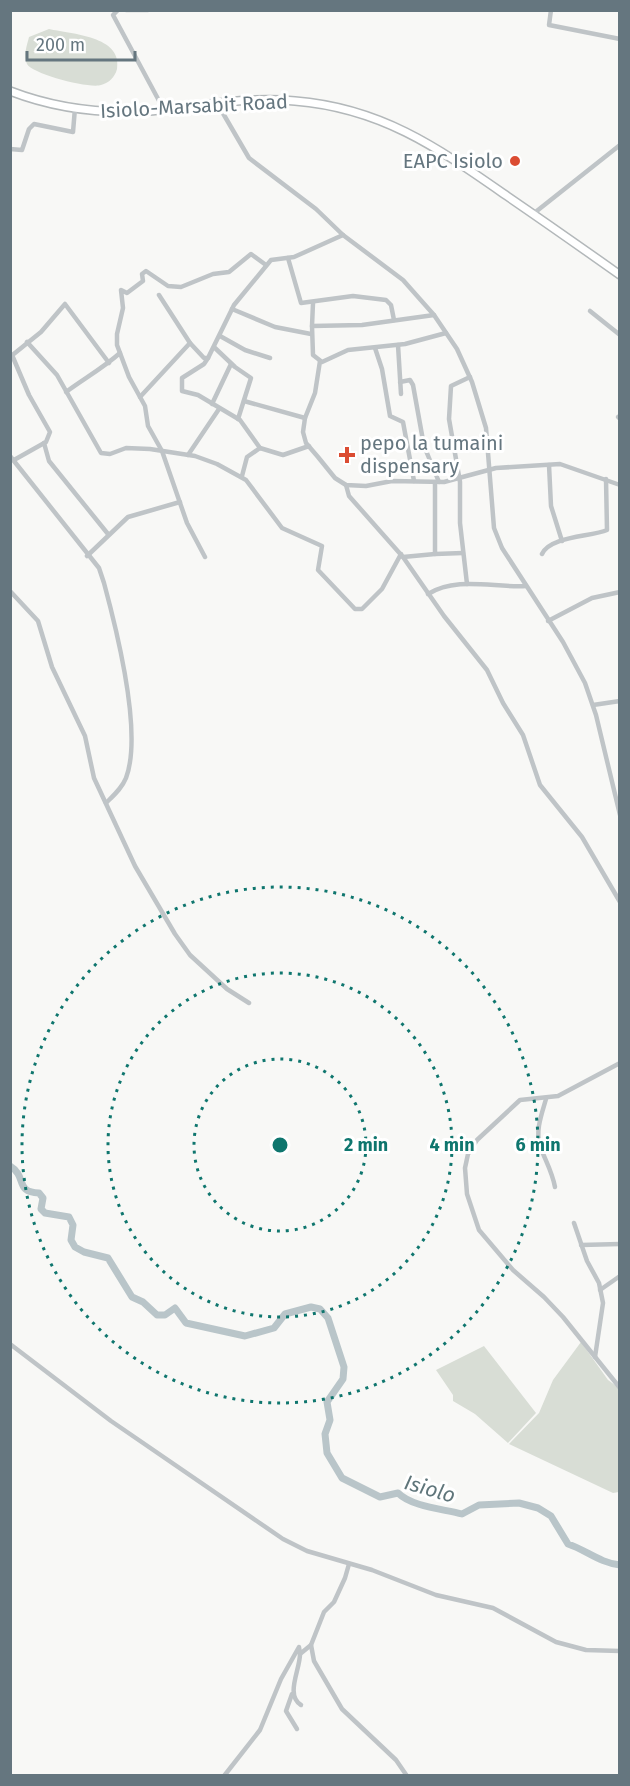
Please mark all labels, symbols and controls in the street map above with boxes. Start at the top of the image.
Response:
scale bar [27,24,135,62]
text: 200 m [36,34,85,56]
street label: Isiolo-Marsabit Road [99,89,289,123]
place label: EAPC Isiolo [403,149,503,173]
marker: EAPC Isiolo [508,154,522,168]
place label: pepo la tumaini dispensary [360,431,503,478]
marker: pepo la tumaini dispensary [338,446,356,464]
text: 2 min [344,1134,388,1156]
text: 4 min [429,1134,475,1156]
text: 6 min [515,1134,561,1156]
centre of rings [270,1135,290,1155]
water label: Isiolo [401,1469,459,1509]

